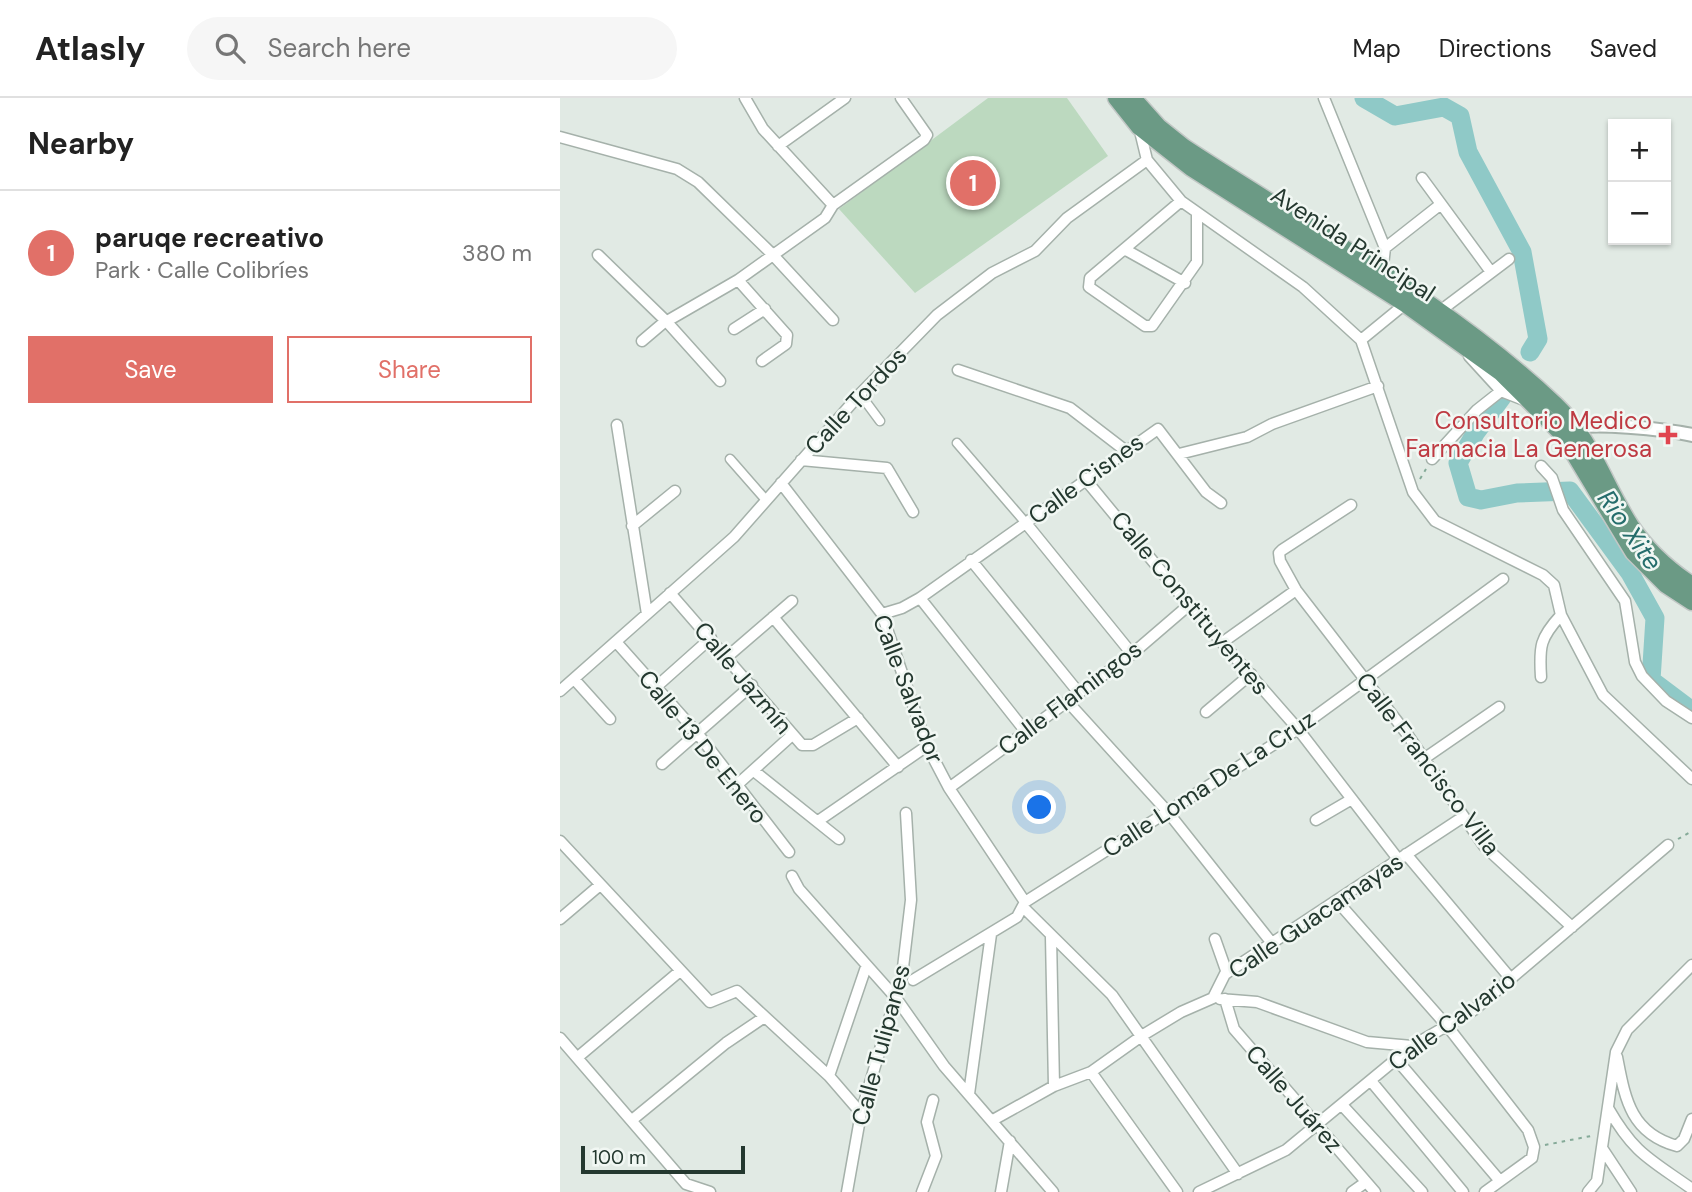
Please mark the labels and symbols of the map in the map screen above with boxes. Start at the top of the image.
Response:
pin: 1 [950,157,996,209]
street label: Avenida Principal [1265,179,1441,308]
street label: Calle Tordos [798,340,913,461]
place label: Consultorio Medico Farmacia La Generosa [1406,405,1652,464]
marker: Consultorio Medico Farmacia La Generosa [1658,425,1678,445]
street label: Calle Cisnes [1022,426,1150,531]
water label: Rio Xite [1590,483,1670,577]
street label: Calle Constituyentes [1104,504,1276,701]
street label: Calle Salvador [866,610,951,768]
street label: Calle Jazmín [687,615,799,740]
street label: Calle Flamingos [992,633,1148,762]
street label: Calle 13 De Enero [632,663,775,830]
street label: Calle Francisco Villa [1350,666,1507,861]
street label: Calle Loma De La Cruz [1096,703,1321,864]
your location [1022,790,1056,824]
street label: Calle Guacamayas [1222,846,1409,986]
street label: Calle Tulipanes [844,961,917,1129]
street label: Calle Calvario [1382,964,1522,1077]
street label: Calle Juárez [1239,1038,1350,1159]
scale bar [581,1143,746,1175]

